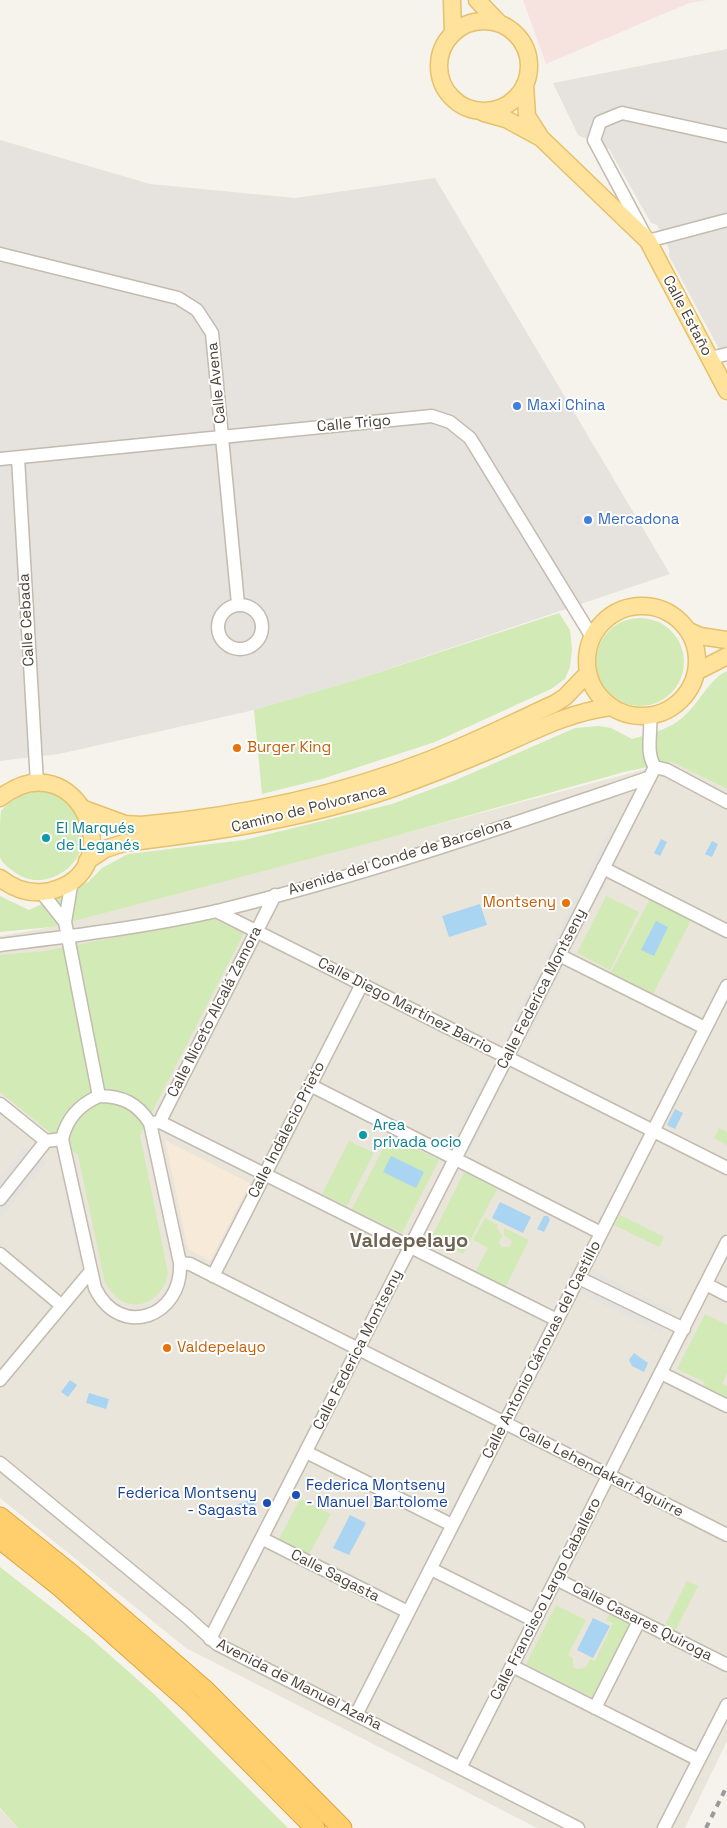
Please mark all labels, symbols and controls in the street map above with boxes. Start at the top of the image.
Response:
street label: Calle Estaño [658,273,716,359]
street label: Calle Avena [204,341,230,425]
place label: Maxi China [527,397,605,415]
marker: Maxi China [511,400,523,412]
street label: Calle Trigo [316,412,392,436]
place label: Mercadona [598,511,679,529]
marker: Mercadona [582,514,594,526]
street label: Calle Cebada [16,573,38,667]
place label: Burger King [247,739,331,757]
marker: Burger King [231,742,243,754]
street label: Camino de Polvoranca [230,781,388,837]
street label: Avenida del Conde de Barcelona [286,814,514,900]
place label: El Marqués de Leganés [56,820,140,855]
marker: El Marqués de Leganés [40,832,52,844]
place label: Montseny [483,894,556,912]
marker: Montseny [560,897,572,909]
street label: Calle Federica Montseny [494,906,590,1072]
street label: Calle Niceto Alcalá Zamora [164,923,266,1101]
street label: Calle Diego Martínez Barrio [315,954,495,1058]
street label: Calle Indalecio Prieto [245,1059,329,1201]
place label: Area privada ocio [373,1117,462,1152]
marker: Area privada ocio [357,1129,369,1141]
district label: Valdepelayo [350,1230,468,1254]
street label: Calle Antonio Cánovas del Castillo [479,1238,605,1462]
street label: Calle Federica Montseny [310,1267,406,1433]
place label: Valdepelayo [177,1339,266,1357]
marker: Valdepelayo [161,1342,173,1354]
street label: Calle Lehendakari Aguirre [516,1423,686,1521]
place label: Federica Montseny - Manuel Bartolome [306,1477,448,1512]
place label: Federica Montseny - Sagasta [118,1485,257,1520]
marker: Federica Montseny - Manuel Bartolome [290,1489,302,1501]
street label: Calle Francisco Largo Caballero [487,1495,605,1703]
marker: Federica Montseny - Sagasta [261,1497,273,1509]
street label: Calle Sagasta [288,1546,382,1606]
street label: Calle Casares Quiroga [569,1579,715,1665]
street label: Avenida de Manuel Azaña [213,1635,385,1735]

